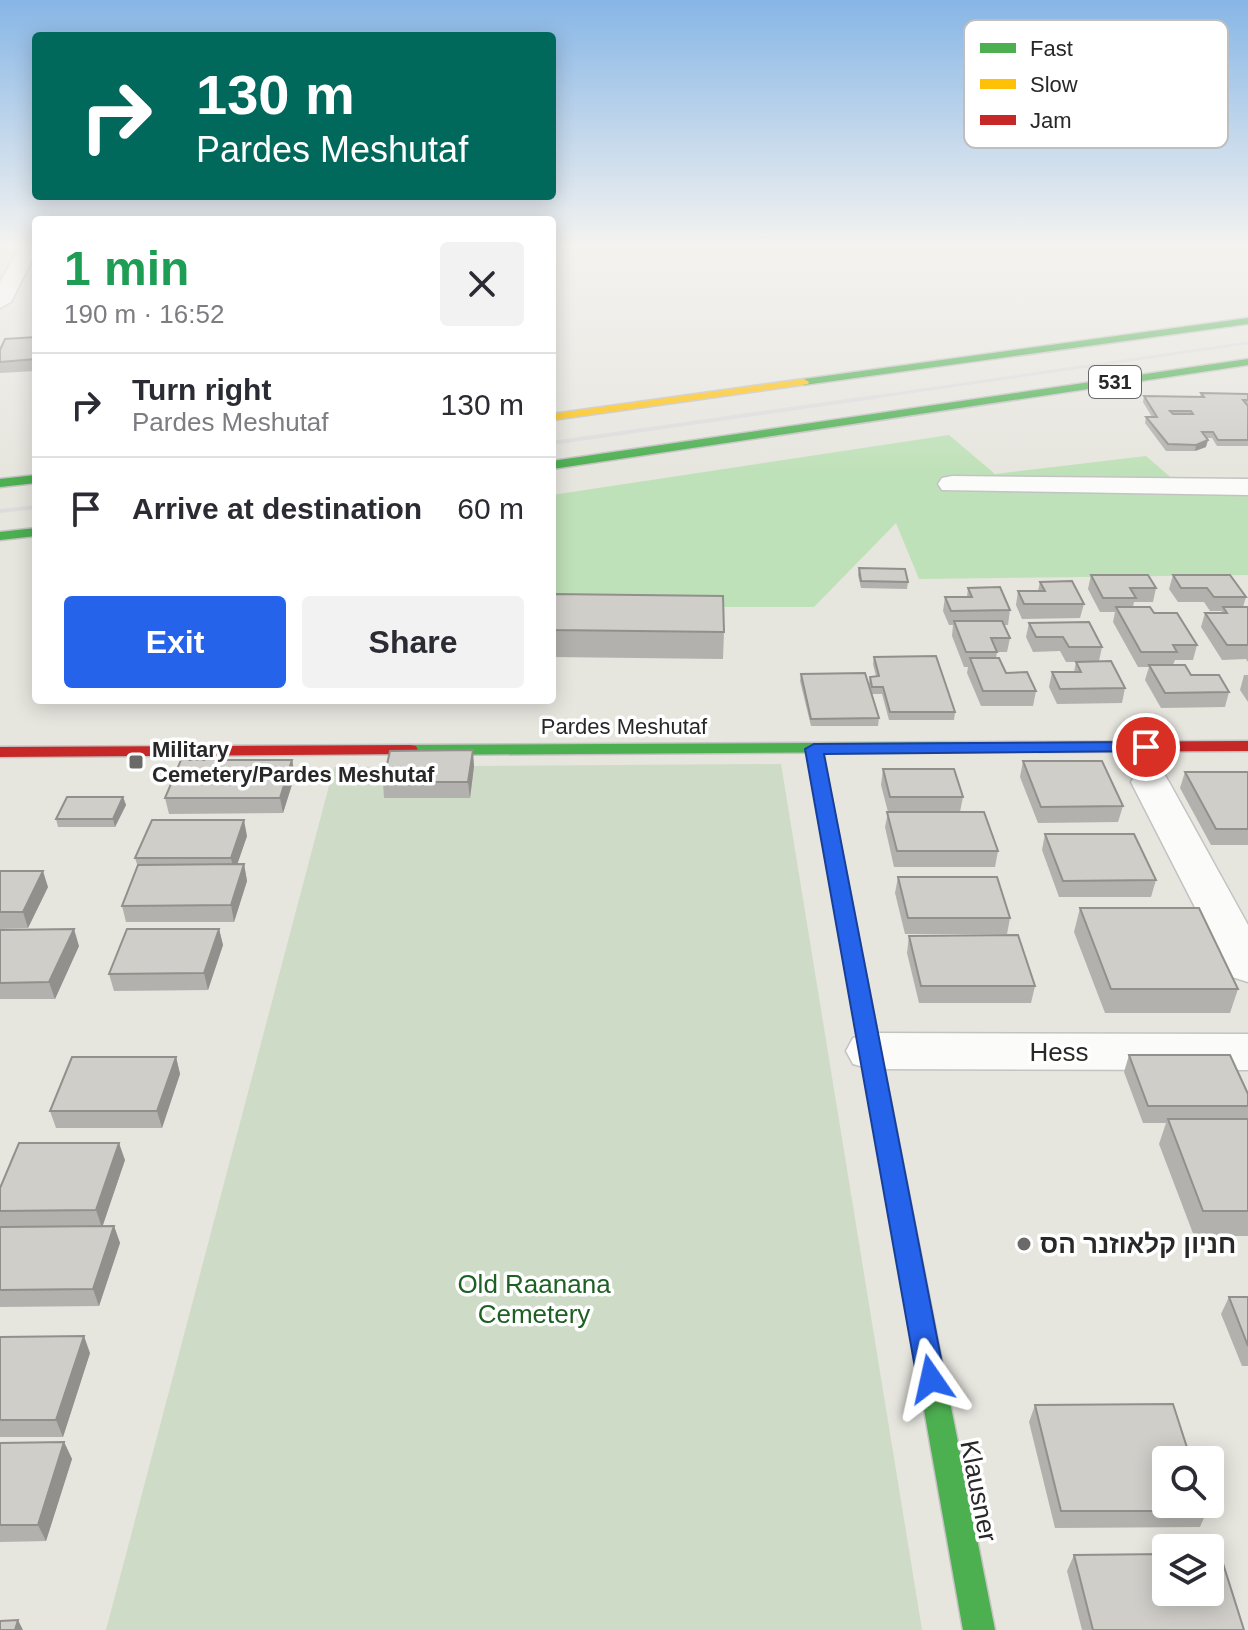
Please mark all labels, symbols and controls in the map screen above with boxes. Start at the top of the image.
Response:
legend [964,20,1228,148]
text: Fast [1030,36,1073,61]
text: 130 m [196,63,355,126]
icon: right [64,64,168,168]
text: Slow [1030,72,1078,97]
text: Jam [1030,108,1072,133]
text: Pardes Meshutaf [196,129,468,170]
text: 1 min [64,242,189,295]
button: close [440,242,524,326]
text: 190 m · 16:52 [64,299,224,329]
road number: 531 [1089,366,1141,398]
text: Turn right [132,373,271,406]
icon: right [64,383,108,427]
text: 130 m [441,388,524,421]
text: Pardes Meshutaf [132,407,329,437]
icon: arrive [64,487,108,531]
text: Arrive at destination [132,492,422,525]
text: 60 m [457,492,524,525]
button: Exit [64,596,286,688]
button: Share [302,596,524,688]
pin [1112,713,1180,781]
street label: Pardes Meshutaf [541,714,708,739]
icon: arrive [1124,725,1168,769]
place label: Military Cemetery/Pardes Meshutaf [152,737,435,787]
marker: Military Cemetery/Pardes Meshutaf [127,753,145,771]
street label: Hess [1029,1037,1089,1067]
place label: חניון קלאוזנר הס [1040,1229,1236,1259]
marker: חניון קלאוזנר הס [1015,1235,1033,1253]
park label: Old Raanana Cemetery [457,1269,611,1329]
position arrow [889,1337,973,1421]
street label: Klausner [954,1438,1004,1545]
map controls [1152,1446,1224,1606]
button: search [1152,1446,1224,1518]
button: layers [1152,1534,1224,1606]

